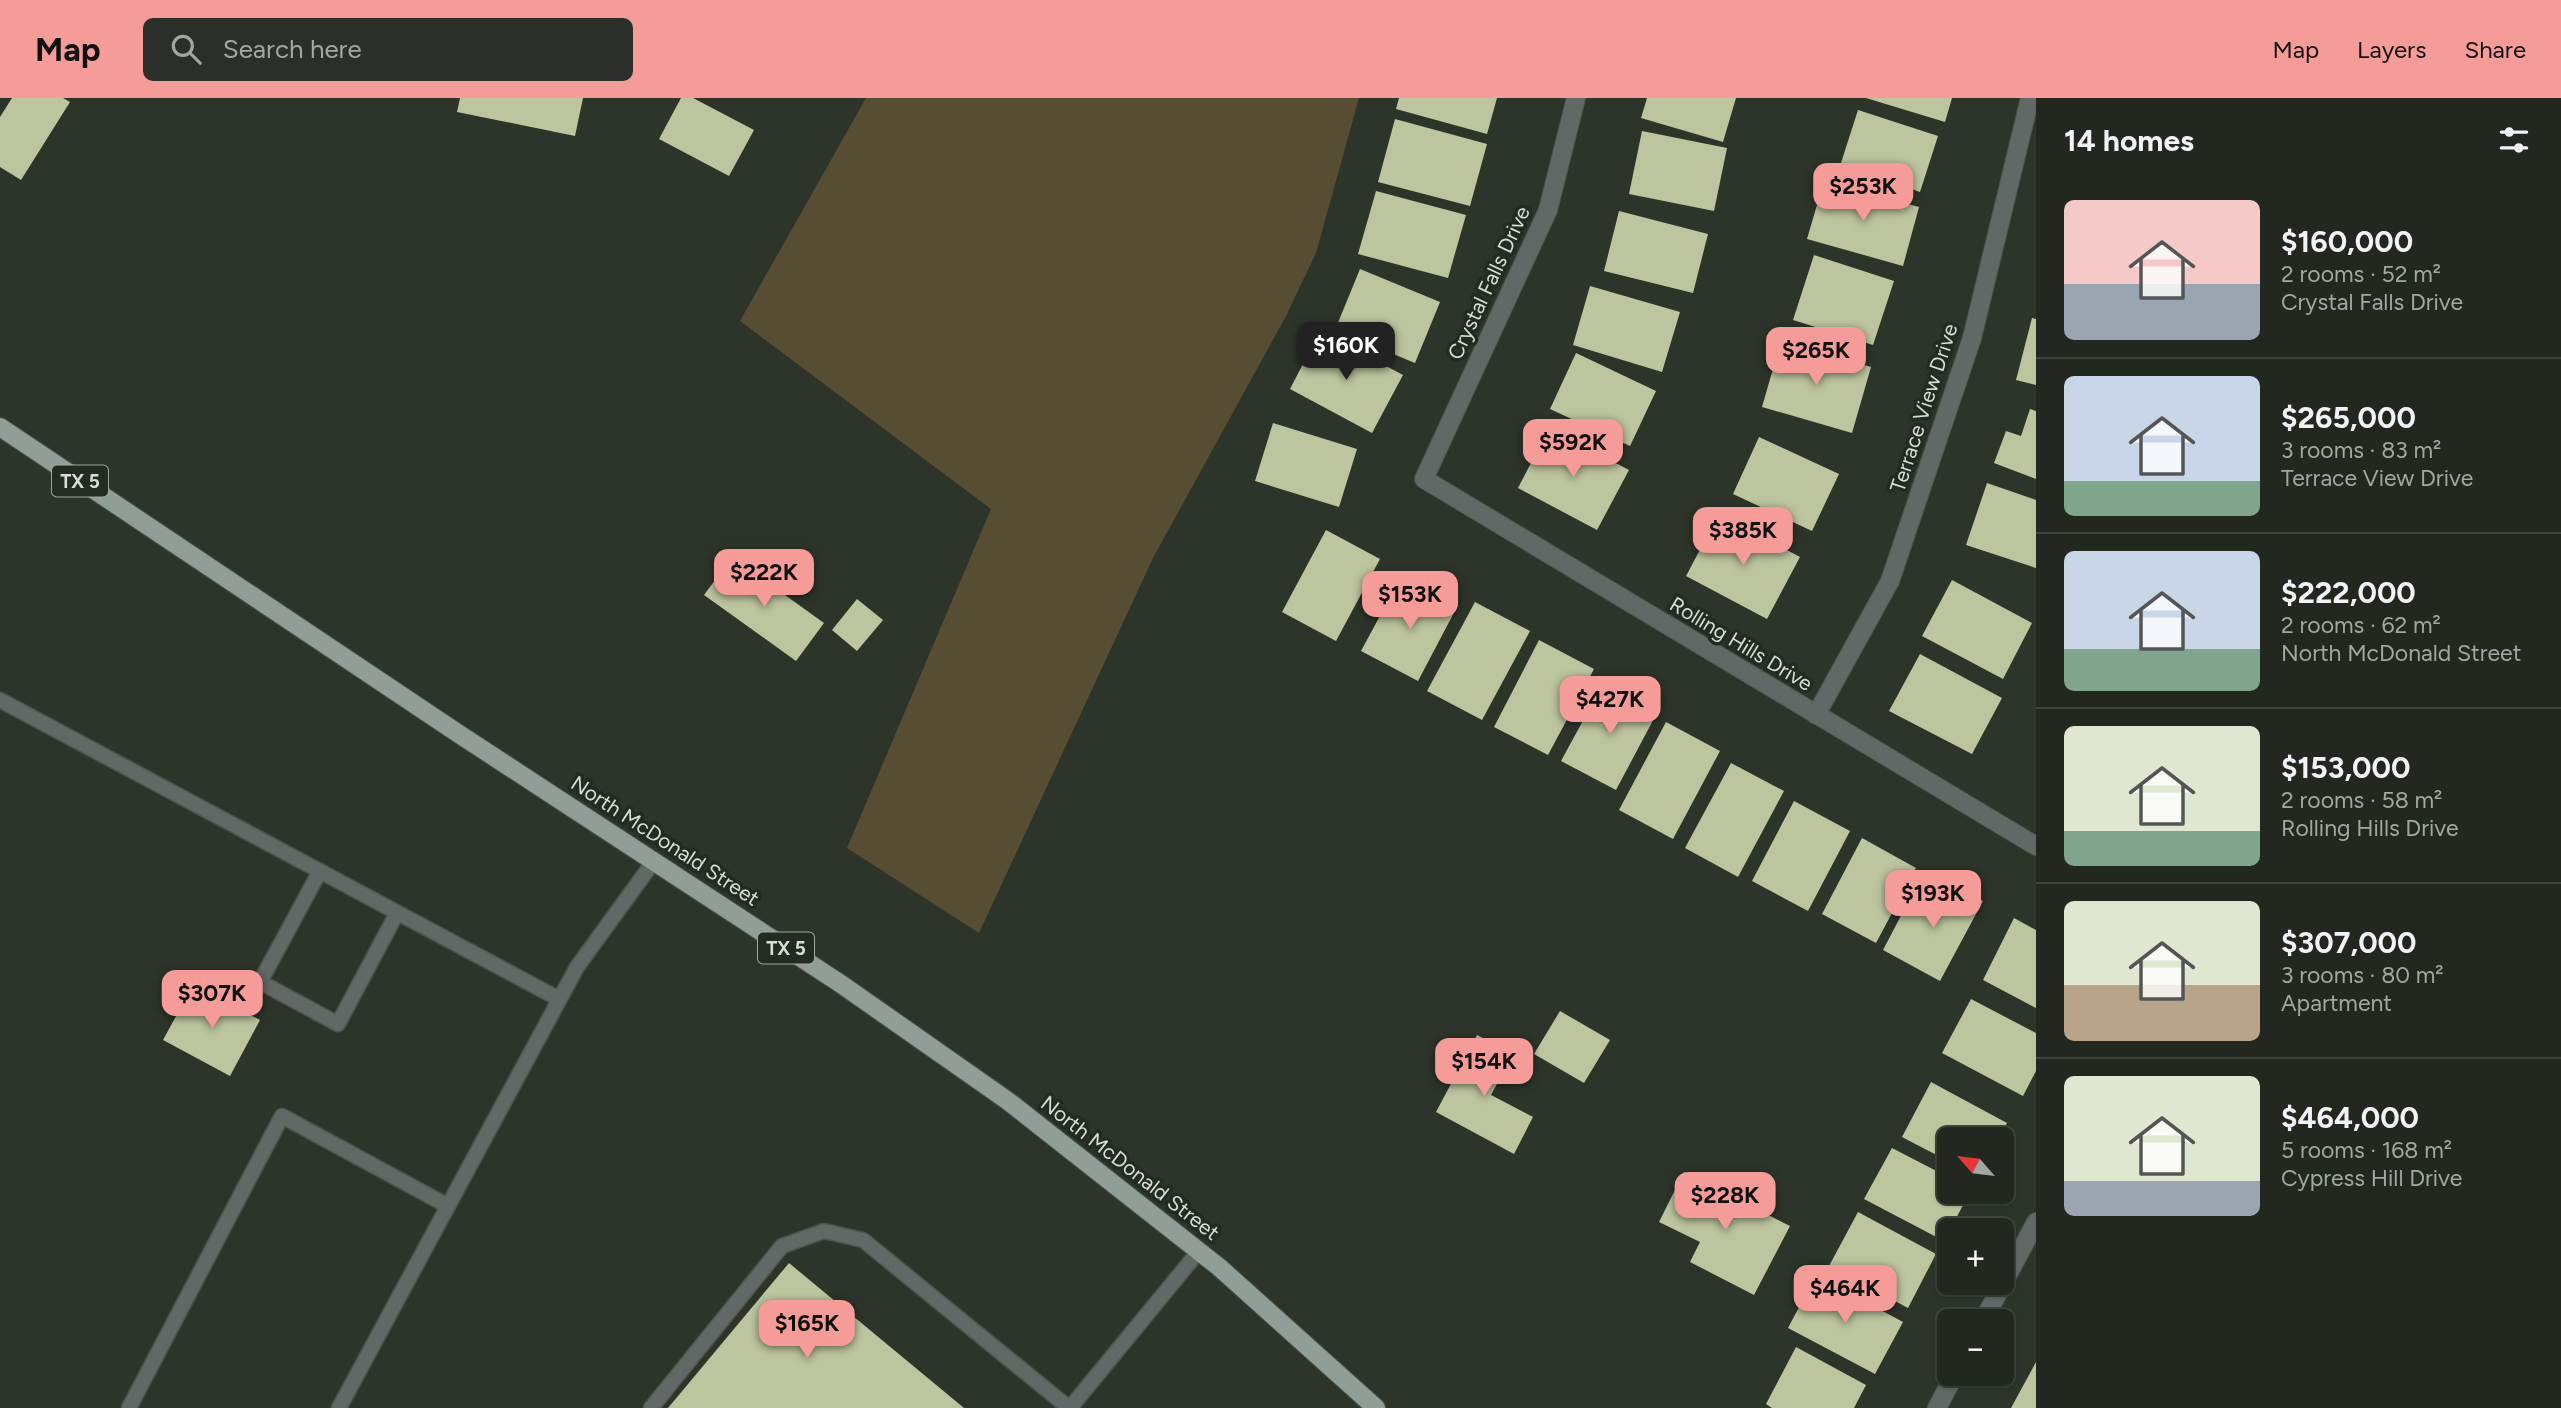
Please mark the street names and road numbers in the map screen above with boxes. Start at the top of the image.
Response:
street label: Crystal Falls Drive [1442,202,1535,363]
street label: Terrace View Drive [1885,321,1963,495]
road number: TX 5 [52,466,108,496]
street label: Rolling Hills Drive [1665,591,1817,696]
street label: North McDonald Street [566,770,764,911]
road number: TX 5 [758,932,814,964]
street label: North McDonald Street [1036,1090,1225,1245]

